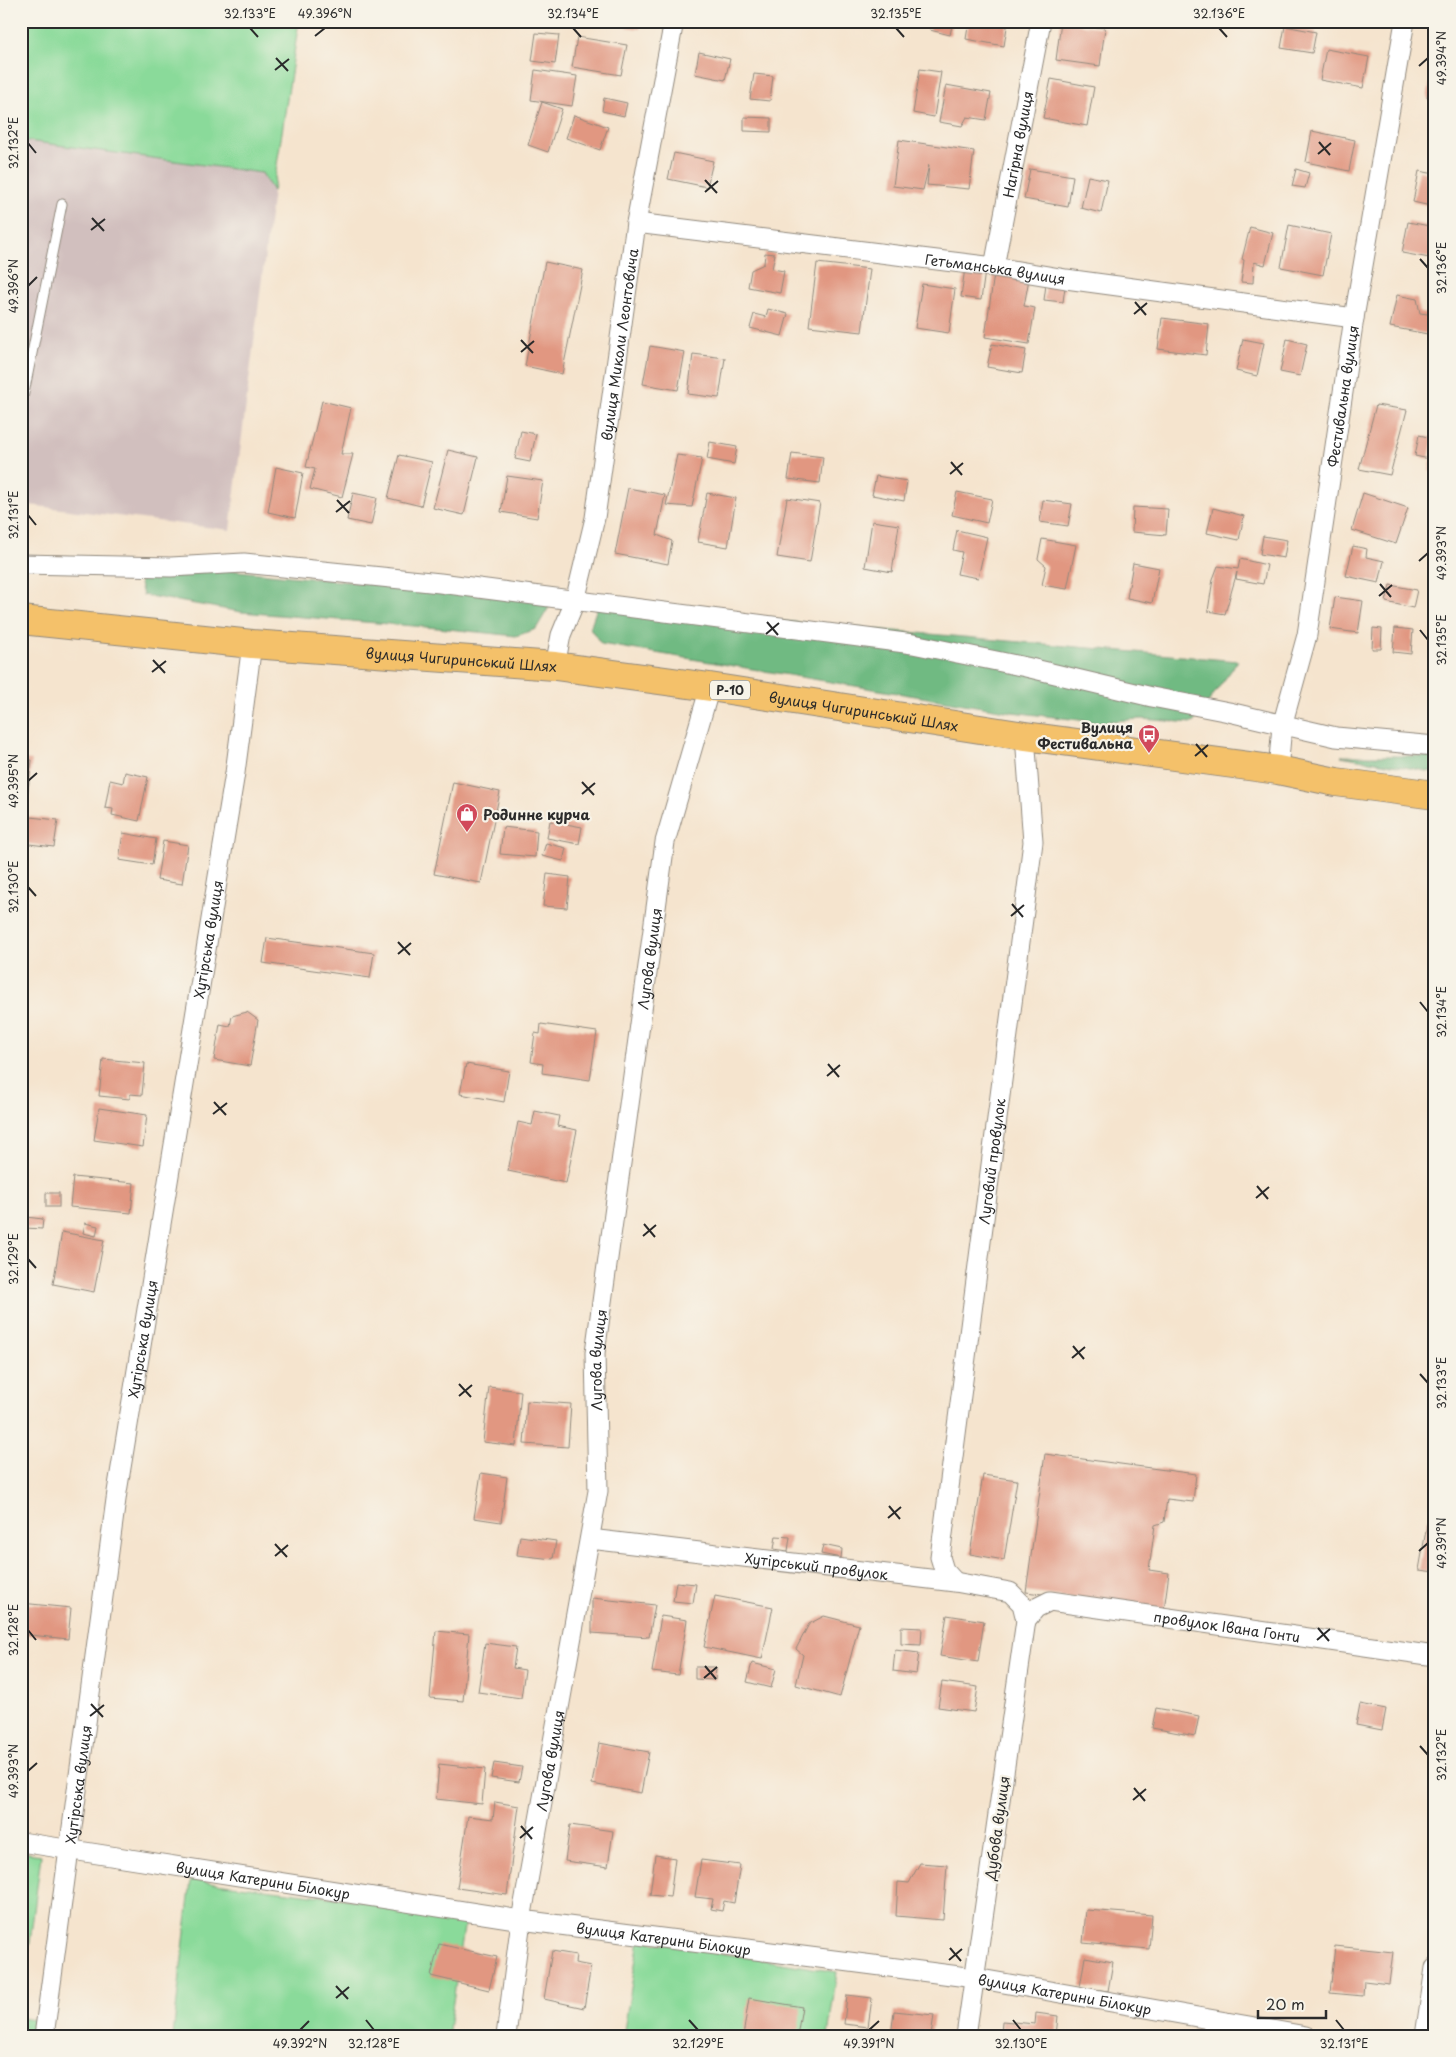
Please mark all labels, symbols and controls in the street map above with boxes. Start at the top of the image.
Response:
text: 32.133°E [224,4,276,22]
text: 49.396°N [298,4,352,22]
text: 32.134°E [547,4,599,22]
text: 32.135°E [870,4,922,22]
text: 32.136°E [1193,4,1245,22]
text: 49.394°N [1432,31,1450,85]
street label: Нагірна вулиця [997,89,1038,199]
text: 32.132°E [4,117,22,169]
text: 32.136°E [1432,242,1450,294]
street label: вулиця Миколи Леонтовича [595,247,643,442]
street label: Гетьманська вулиця [924,248,1067,289]
text: 49.396°N [4,259,22,313]
street label: Фестивальна вулиця [1322,324,1363,468]
text: 32.131°E [4,490,22,540]
text: 49.393°N [1432,526,1450,580]
text: 32.135°E [1432,614,1450,666]
street label: вулиця Чигиринський Шлях [365,642,557,677]
road number: Р-10 [710,680,750,700]
street label: вулиця Чигиринський Шлях [767,686,960,736]
place label: Вулиця Фестивальна [1038,717,1134,754]
bus stop icon: Вулиця Фестивальна [1137,723,1161,754]
text: 49.395°N [4,754,22,808]
shop icon: Родинне курча [455,802,479,833]
place label: Родинне курча [483,804,590,825]
text: 32.130°E [4,860,22,914]
street label: Хутірська вулиця [188,879,228,1000]
street label: Лугова вулиця [632,906,666,1011]
text: 32.134°E [1432,986,1450,1038]
street label: Луговий провулок [973,1096,1010,1225]
text: 32.129°E [4,1233,22,1285]
street label: Хутірська вулиця [122,1278,162,1400]
street label: Лугова вулиця [584,1308,611,1411]
text: 32.133°E [1432,1357,1450,1409]
text: 49.391°N [1432,1517,1450,1569]
street label: Хутірський провулок [744,1547,890,1585]
text: 32.128°E [4,1604,22,1656]
street label: провулок Івана Гонти [1152,1605,1302,1647]
street label: Лугова вулиця [530,1708,569,1813]
street label: Хутірська вулиця [59,1724,96,1845]
text: 32.132°E [1432,1729,1450,1781]
text: 49.393°N [4,1744,22,1798]
street label: Дубова вулиця [979,1774,1015,1883]
street label: вулиця Катерини Білокур [175,1856,352,1904]
street label: вулиця Катерини Білокур [575,1917,752,1960]
street label: вулиця Катерини Білокур [976,1968,1153,2019]
scale bar [1258,1987,1326,2019]
text: 20 m [1266,1992,1305,2015]
text: 49.392°N [273,2034,327,2052]
text: 32.128°E [348,2034,400,2052]
text: 32.129°E [672,2034,724,2052]
text: 49.391°N [843,2034,895,2052]
text: 32.130°E [994,2034,1048,2052]
text: 32.131°E [1319,2034,1369,2052]

